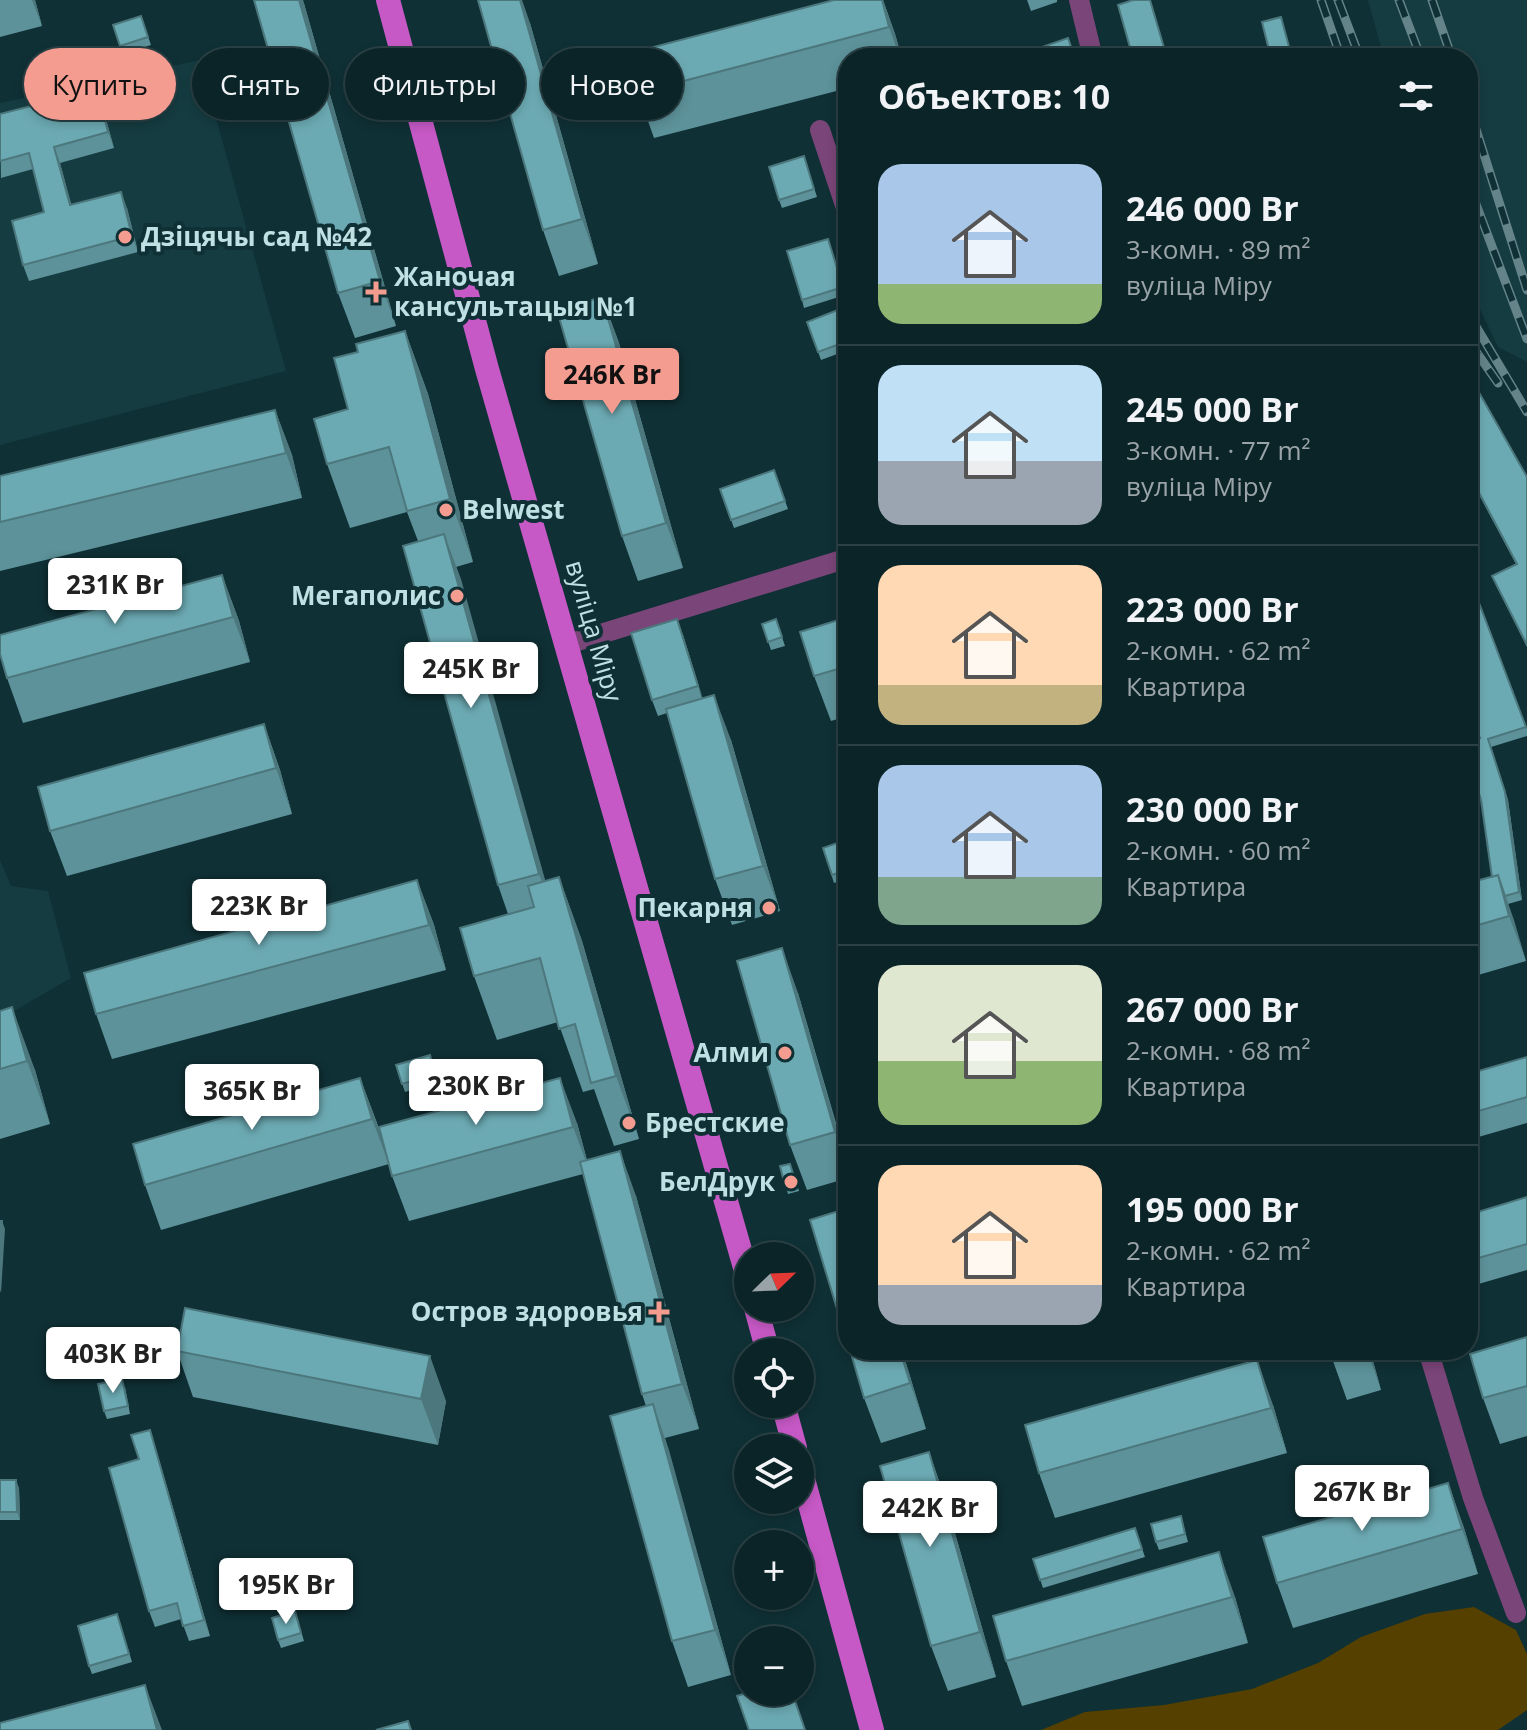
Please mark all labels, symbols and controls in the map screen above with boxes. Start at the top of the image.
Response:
chip: Купить [24,48,176,120]
chip: Снять [192,48,329,120]
chip: Фильтры [345,48,525,120]
chip: Новое [541,48,683,120]
text: Объектов: 10 [878,73,1110,119]
icon: filters [1394,74,1438,118]
text: 246 000 Br [1126,185,1299,231]
icon: home [942,196,1038,292]
place label: Дзіцячы сад №42 [141,218,372,254]
marker: Дзіцячы сад №42 [116,228,134,246]
text: 3-комн. · 89 m² [1126,231,1311,267]
place label: Жаночая кансультацыя №1 [394,258,638,324]
text: вуліца Міру [1126,267,1272,303]
marker: Жаночая кансультацыя №1 [365,281,387,303]
pin: 246K Br [538,348,686,416]
text: 246K Br [563,356,661,392]
text: 245 000 Br [1126,386,1299,432]
icon: home [942,397,1038,493]
text: 3-комн. · 77 m² [1126,432,1311,468]
text: вуліца Міру [1126,468,1272,504]
place label: Belwest [462,491,565,527]
marker: Belwest [437,501,455,519]
street label: вуліца Міру [558,556,633,707]
pin: 231K Br [41,558,189,626]
text: 231K Br [66,566,164,602]
place label: Мегаполис [291,577,441,613]
text: 223 000 Br [1126,586,1299,632]
marker: Мегаполис [448,587,466,605]
icon: home [942,597,1038,693]
text: 2-комн. · 62 m² [1126,632,1311,668]
pin: 245K Br [397,642,545,710]
text: 245K Br [422,650,520,686]
text: Квартира [1126,668,1246,704]
text: 230 000 Br [1126,786,1299,832]
icon: home [942,797,1038,893]
text: 2-комн. · 60 m² [1126,832,1311,868]
text: Квартира [1126,868,1246,904]
pin: 223K Br [185,879,333,947]
text: 223K Br [210,887,308,923]
place label: Пекарня [637,889,753,925]
marker: Пекарня [760,899,778,917]
text: 267 000 Br [1126,986,1299,1032]
icon: home [942,997,1038,1093]
text: 2-комн. · 68 m² [1126,1032,1311,1068]
place label: Алми [694,1034,769,1070]
marker: Алми [776,1044,794,1062]
pin: 230K Br [402,1059,550,1127]
pin: 365K Br [178,1064,326,1132]
text: 230K Br [427,1067,525,1103]
text: Квартира [1126,1068,1246,1104]
text: 365K Br [203,1072,301,1108]
place label: Брестские [645,1104,785,1140]
marker: Брестские [620,1114,638,1132]
place label: БелДрук [659,1163,776,1199]
marker: БелДрук [782,1173,800,1191]
text: 195 000 Br [1126,1186,1299,1232]
icon: home [942,1197,1038,1293]
text: 2-комн. · 62 m² [1126,1232,1311,1268]
north arrow [734,1242,814,1322]
map controls [734,1242,814,1706]
text: Квартира [1126,1268,1246,1304]
place label: Остров здоровья [411,1293,643,1329]
marker: Остров здоровья [650,1303,668,1321]
pin: 403K Br [39,1327,187,1395]
text: 403K Br [64,1335,162,1371]
button: locate [734,1338,814,1418]
button: layers [734,1434,814,1514]
pin: 267K Br [1288,1465,1436,1533]
text: 267K Br [1313,1473,1411,1509]
pin: 242K Br [856,1481,1004,1549]
text: 242K Br [881,1489,979,1525]
button: + [734,1530,814,1610]
pin: 195K Br [212,1558,360,1626]
text: 195K Br [237,1566,335,1602]
button: − [734,1626,814,1706]

